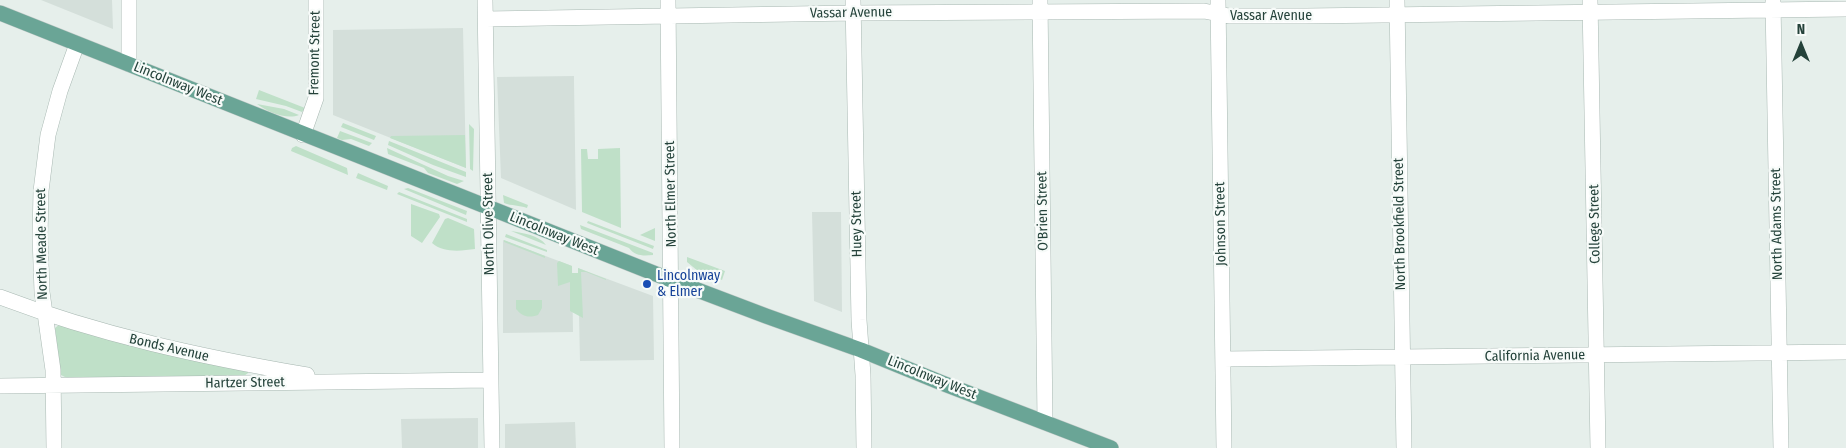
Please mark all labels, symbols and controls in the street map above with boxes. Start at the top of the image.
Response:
street label: Vassar Avenue [810,4,892,22]
street label: Vassar Avenue [1230,8,1312,24]
street label: Fremont Street [306,10,324,96]
north arrow [1776,20,1826,70]
text: N [1797,21,1805,38]
street label: Lincolnway West [131,59,225,109]
street label: North Elmer Street [662,141,680,247]
street label: North Brookfield Street [1390,158,1410,290]
street label: North Adams Street [1768,168,1786,280]
street label: O'Brien Street [1034,171,1052,251]
street label: North Olive Street [480,172,498,276]
street label: Johnson Street [1212,182,1230,266]
street label: College Street [1586,184,1604,264]
street label: North Meade Street [33,188,51,300]
street label: Huey Street [848,191,866,257]
street label: Lincolnway West [507,209,601,259]
place label: Lincolnway & Elmer [657,268,720,300]
marker: Lincolnway & Elmer [641,278,653,290]
street label: Bonds Avenue [128,331,210,365]
street label: California Avenue [1485,347,1585,365]
street label: Lincolnway West [885,353,979,403]
street label: Hartzer Street [205,374,285,392]

